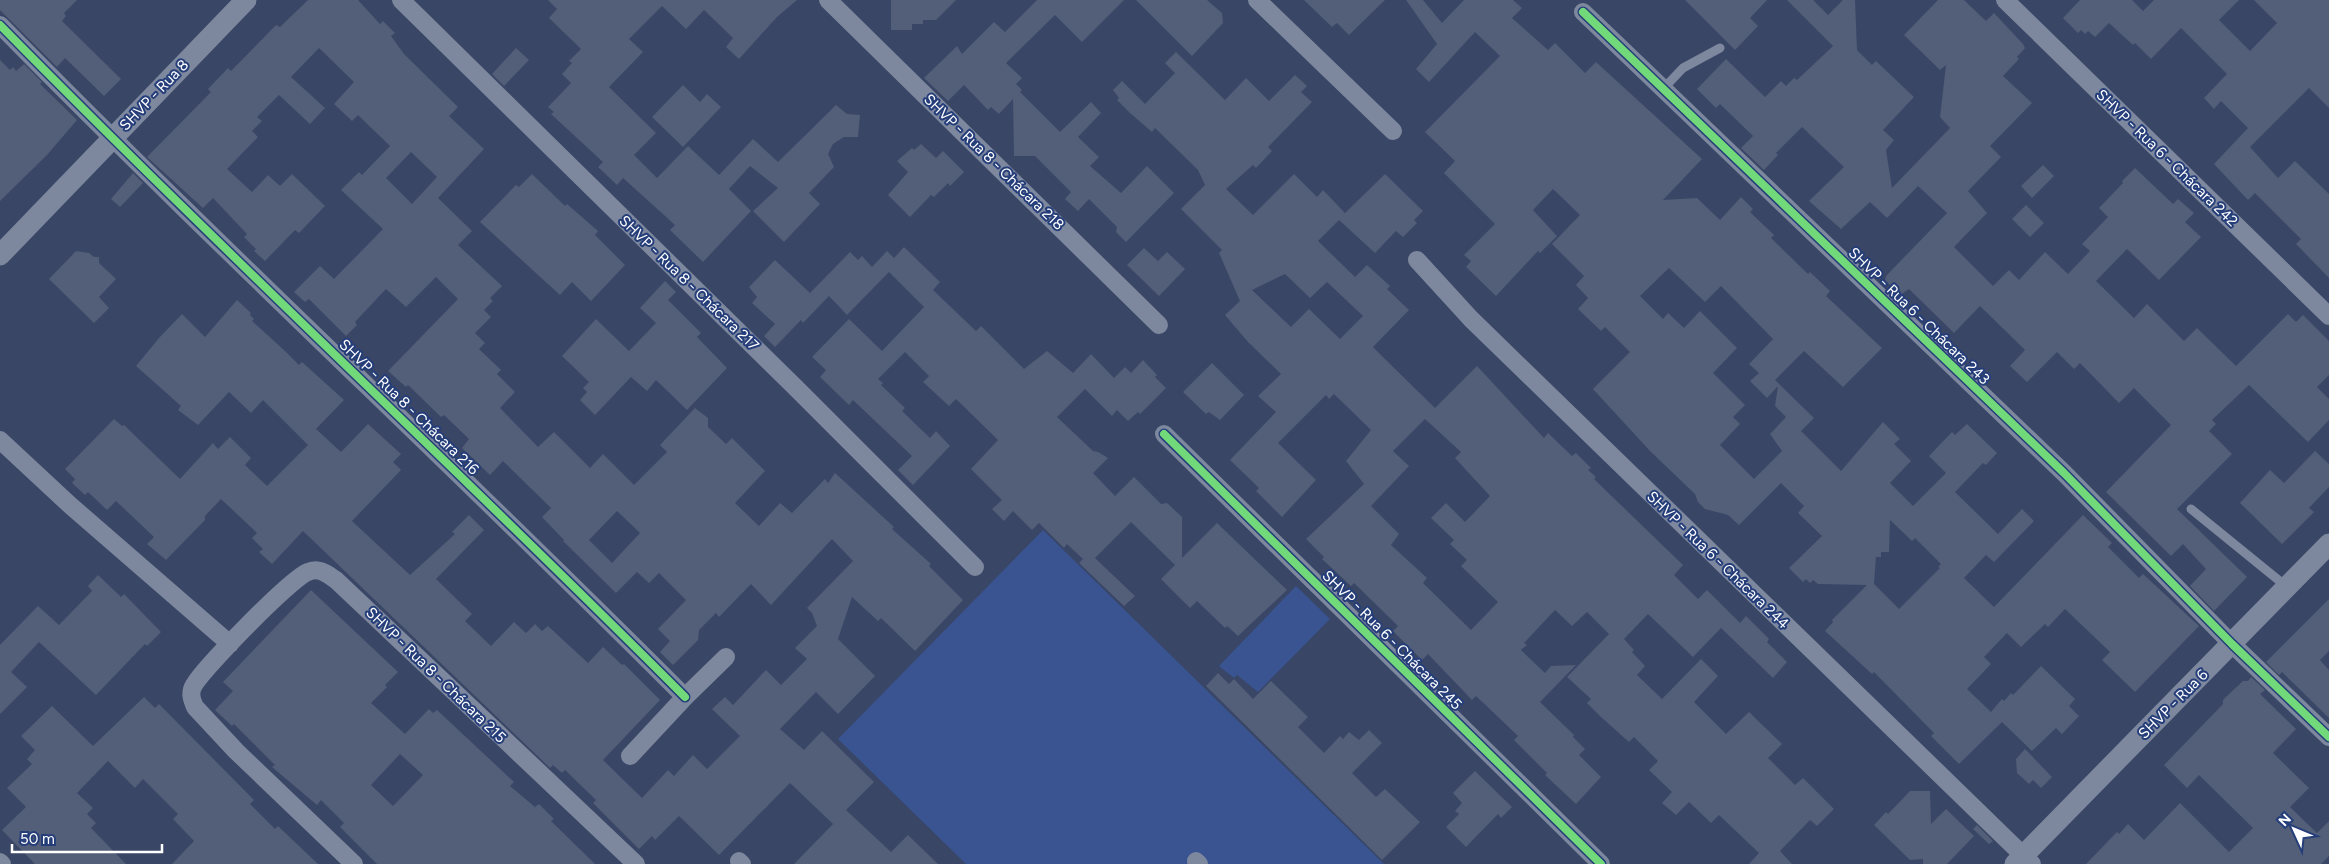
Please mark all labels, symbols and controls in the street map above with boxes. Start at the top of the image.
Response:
street label: SHVP - Rua 8 [116,56,192,134]
street label: SHVP - Rua 6 - Chácara 242 [2093,86,2241,230]
street label: SHVP - Rua 8 - Chácara 218 [920,90,1068,234]
street label: SHVP - Rua 8 - Chácara 217 [616,212,762,354]
street label: SHVP - Rua 6 - Chácara 243 [1845,244,1993,388]
street label: SHVP - Rua 8 - Chácara 216 [335,335,483,479]
street label: SHVP - Rua 6 - Chácara 244 [1643,487,1793,633]
street label: SHVP - Rua 6 - Chácara 245 [1319,567,1465,713]
street label: SHVP - Rua 8 - Chácara 215 [362,603,510,747]
street label: SHVP - Rua 6 [2135,665,2212,742]
north arrow [2269,804,2319,854]
text: N [2275,811,2295,830]
scale bar [12,822,162,854]
text: 50 m [20,830,55,848]

